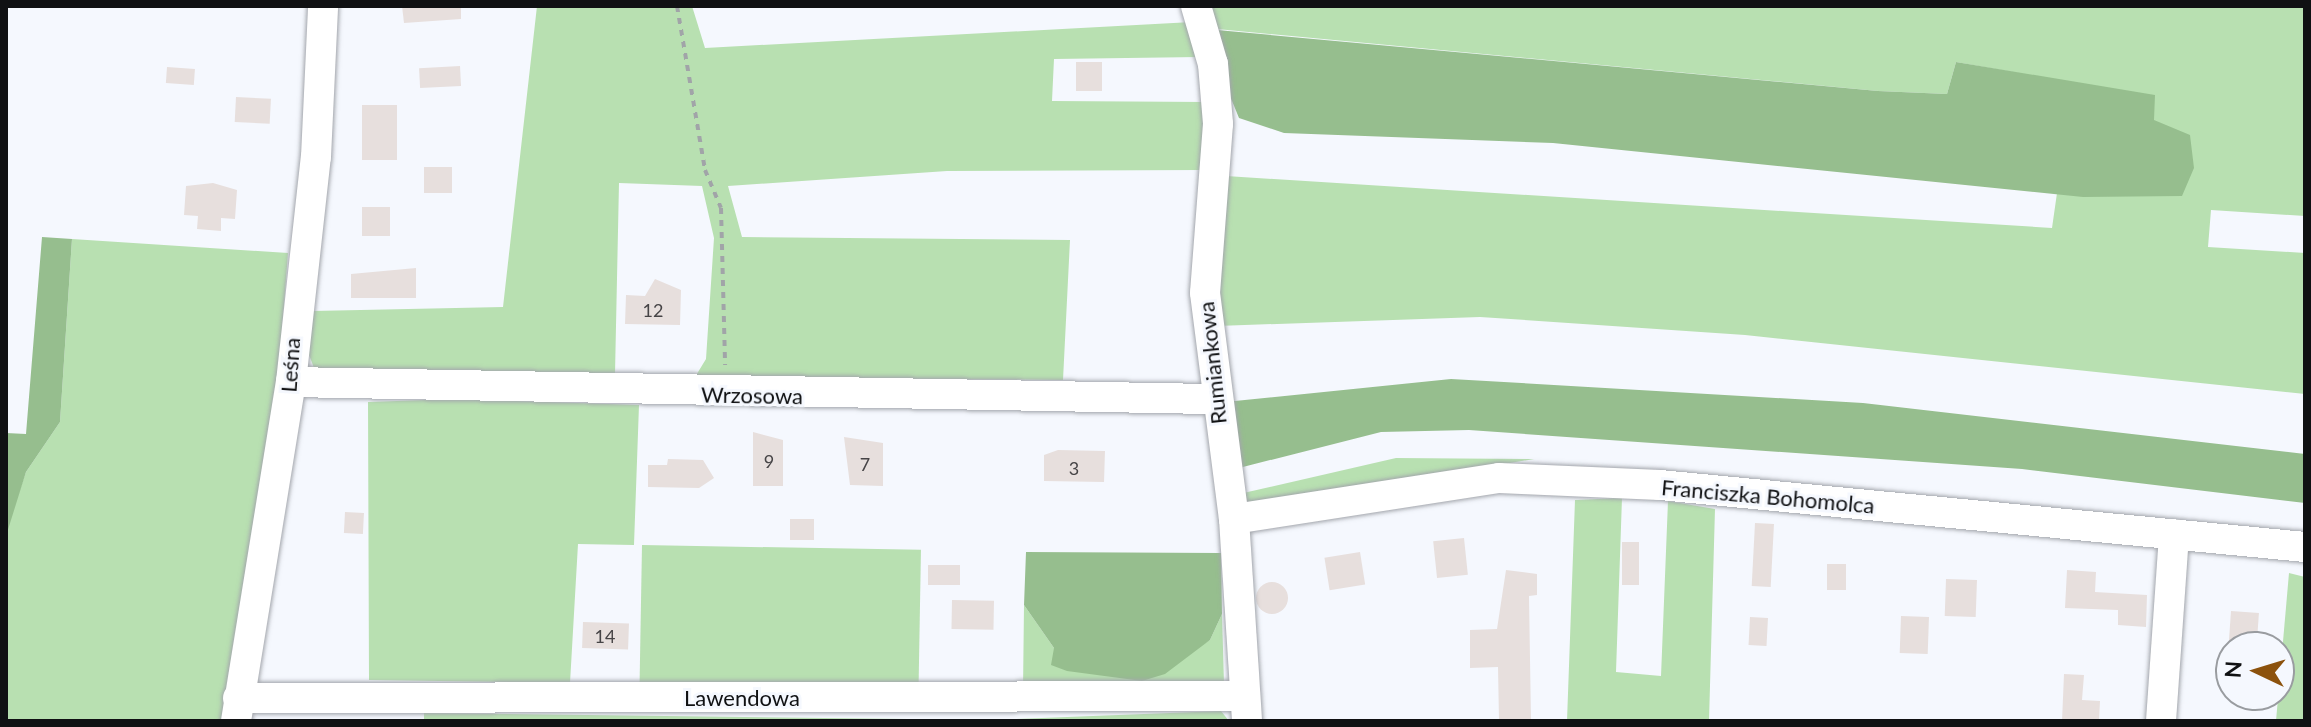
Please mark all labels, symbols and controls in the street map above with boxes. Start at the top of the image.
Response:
house number: 12 [643,299,663,321]
street label: Rumiankowa [1192,300,1232,426]
street label: Leśna [275,337,305,393]
street label: Wrzosowa [701,381,803,409]
house number: 9 [764,450,774,472]
house number: 7 [860,453,870,475]
house number: 3 [1069,457,1079,479]
street label: Franciszka Bohomolca [1660,474,1876,518]
house number: 14 [595,625,615,647]
north arrow [2215,631,2295,711]
text: N [2218,660,2247,679]
street label: Lawendowa [684,685,800,711]

